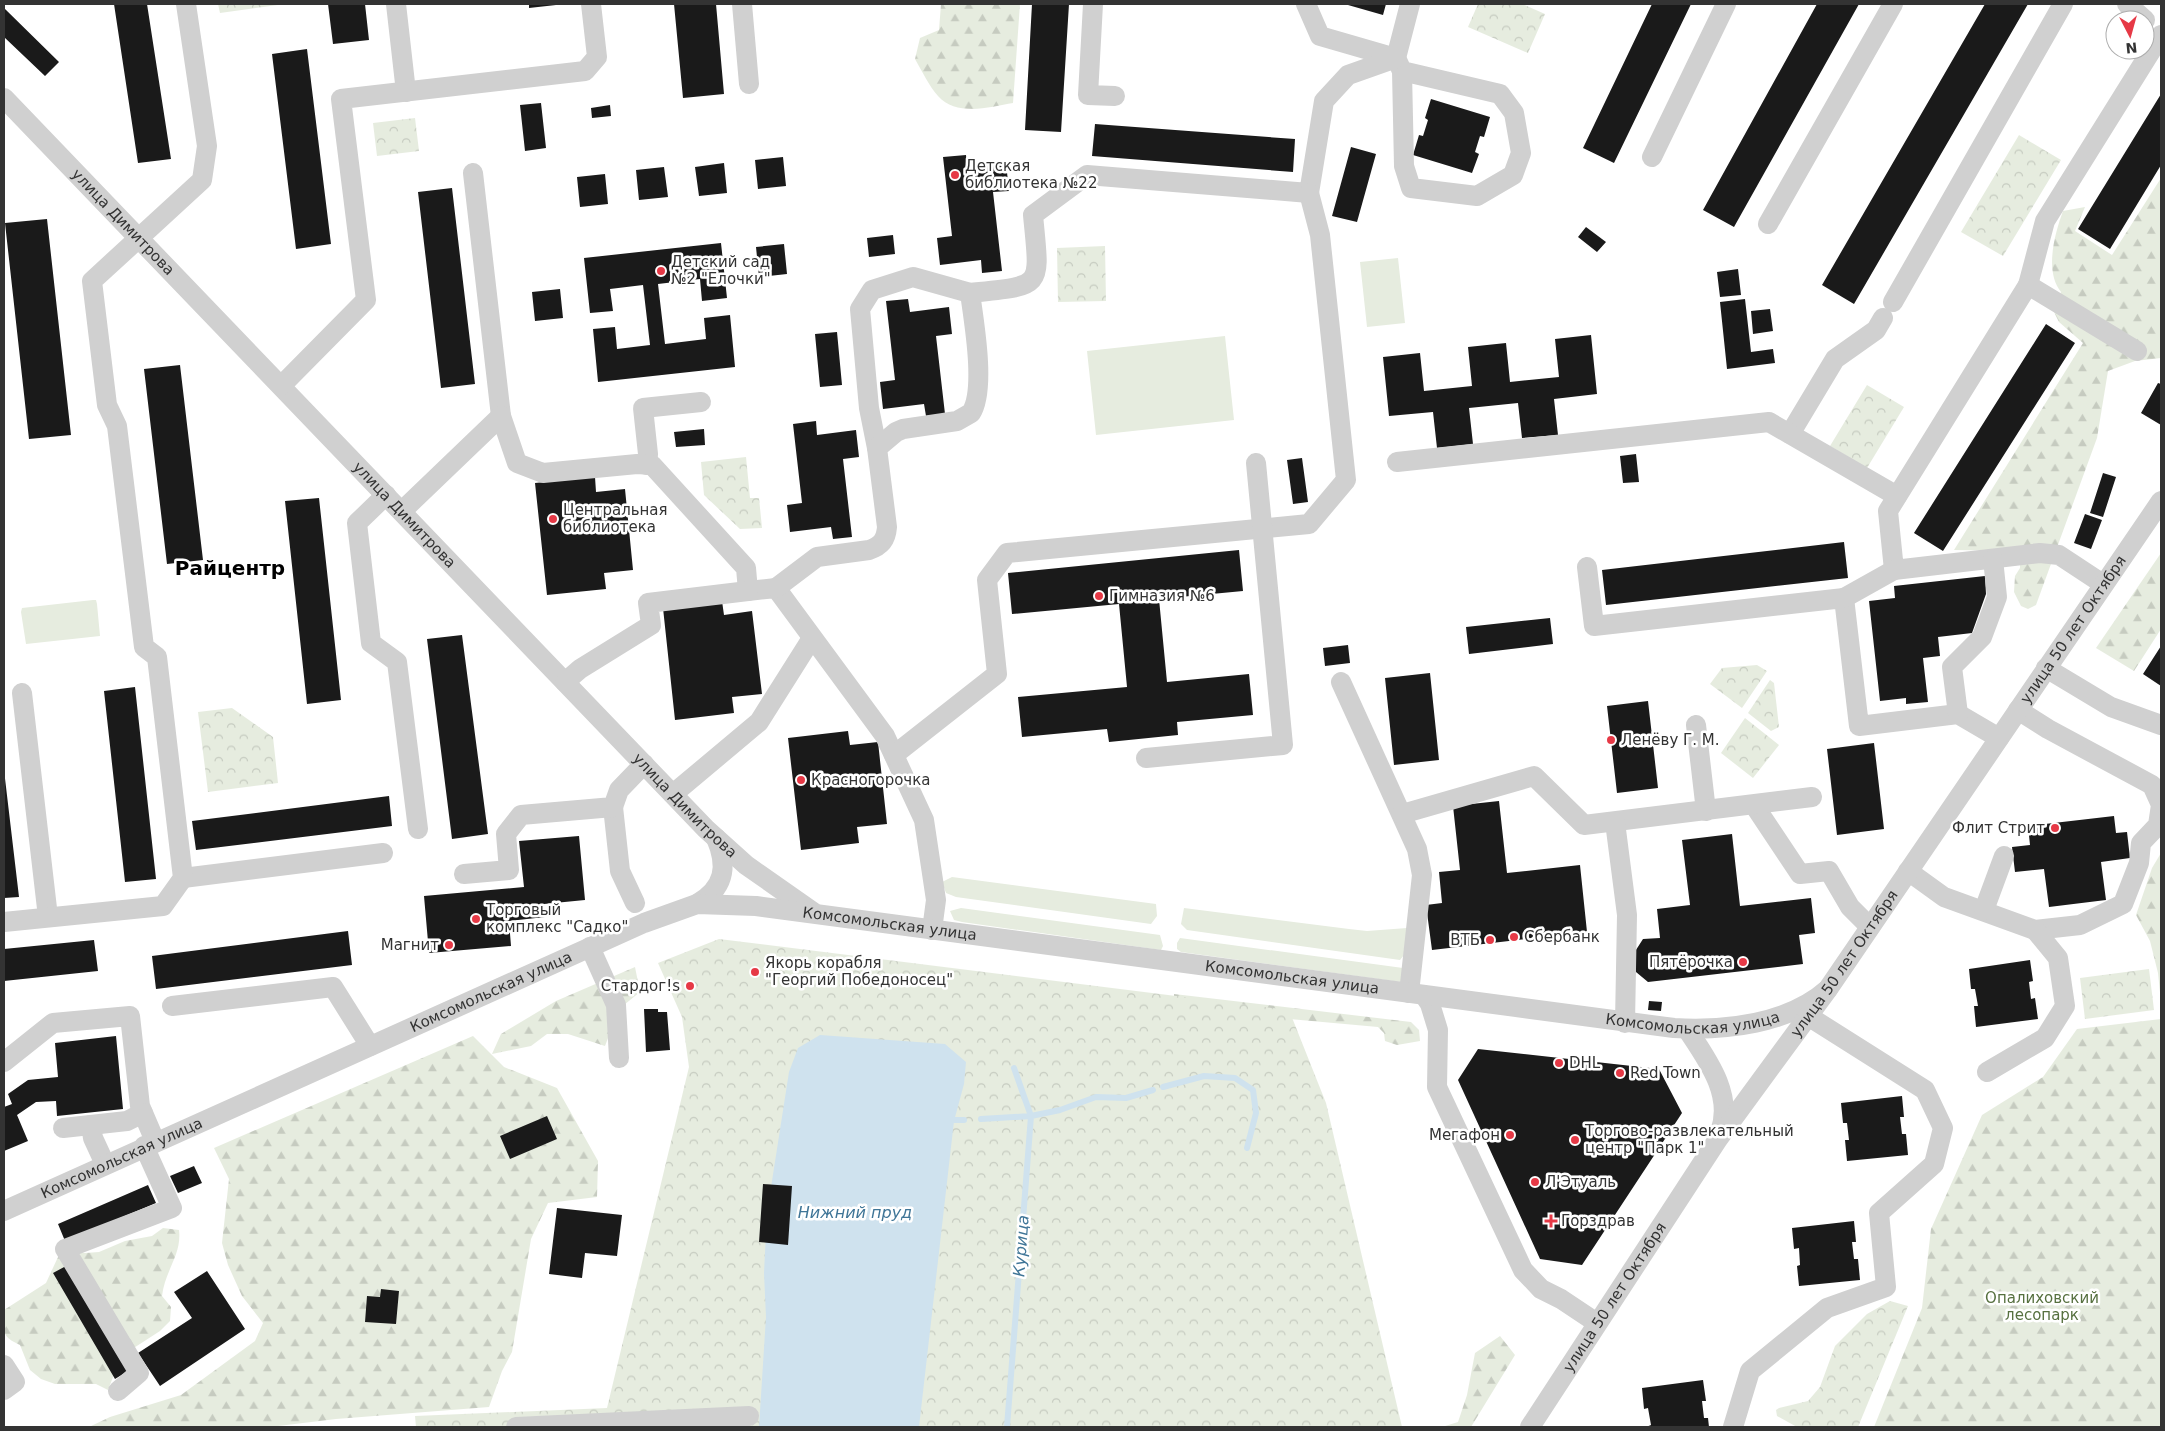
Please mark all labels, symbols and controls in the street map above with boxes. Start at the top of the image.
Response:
north arrow [2105,10,2155,60]
text: N [2125,39,2138,56]
place label: Детская библиотека №22 [965,157,1097,192]
street label: улица Димитрова [68,165,178,279]
marker: Детская библиотека №22 [949,169,961,181]
place label: Детский сад №2 "Елочки" [671,253,771,288]
marker: Детский сад №2 "Елочки" [655,265,667,277]
street label: улица Димитрова [349,458,460,572]
place label: Центральная библиотека [563,501,668,536]
marker: Центральная библиотека [547,513,559,525]
street label: улица 50 лет Октября [2016,552,2130,707]
district label: Райцентр [175,556,285,580]
place label: Гимназия №6 [1109,587,1215,605]
marker: Гимназия №6 [1093,590,1105,602]
place label: Ленёву Г. М. [1621,731,1719,749]
marker: Ленёву Г. М. [1605,734,1617,746]
street label: улица Димитрова [629,749,741,862]
place label: Красногорочка [811,771,930,789]
marker: Красногорочка [795,774,807,786]
place label: Флит Стрит [1952,819,2045,837]
marker: Флит Стрит [2049,822,2061,834]
street label: улица 50 лет Октября [1787,887,1902,1041]
place label: Торговый комплекс "Садко" [485,901,628,936]
street label: Комсомольская улица [801,903,978,944]
marker: Торговый комплекс "Садко" [470,913,482,925]
place label: Сбербанк [1524,928,1600,946]
place label: ВТБ [1450,931,1480,949]
marker: Сбербанк [1508,931,1520,943]
marker: ВТБ [1484,934,1496,946]
place label: Магнит [381,936,439,954]
marker: Магнит [443,939,455,951]
street label: Комсомольская улица [407,948,575,1036]
place label: Пятёрочка [1649,953,1733,971]
place label: Якорь корабля "Георгий Победоносец" [765,954,953,989]
marker: Пятёрочка [1737,956,1749,968]
street label: Комсомольская улица [1204,957,1380,998]
marker: Якорь корабля "Георгий Победоносец" [749,966,761,978]
place label: Стардог!s [601,977,680,995]
marker: Стардог!s [684,980,696,992]
street label: Комсомольская улица [1604,1008,1782,1038]
place label: DHL [1569,1054,1601,1072]
marker: DHL [1553,1057,1565,1069]
place label: Red Town [1630,1064,1701,1082]
marker: Red Town [1614,1067,1626,1079]
street label: Комсомольская улица [38,1114,205,1202]
place label: Торгово-развлекательный центр "Парк 1" [1584,1122,1794,1157]
place label: Мегафон [1429,1126,1500,1144]
marker: Мегафон [1504,1129,1516,1141]
marker: Торгово-развлекательный центр "Парк 1" [1569,1134,1581,1146]
place label: Л'Этуаль [1545,1173,1616,1191]
marker: Л'Этуаль [1529,1176,1541,1188]
water label: Нижний пруд [798,1203,912,1222]
place label: Горздрав [1561,1212,1635,1230]
water label: Курица [1009,1214,1033,1278]
marker: Горздрав [1545,1215,1557,1227]
street label: улица 50 лет Октября [1559,1219,1670,1375]
park label: Опалиховский лесопарк [1985,1289,2099,1324]

